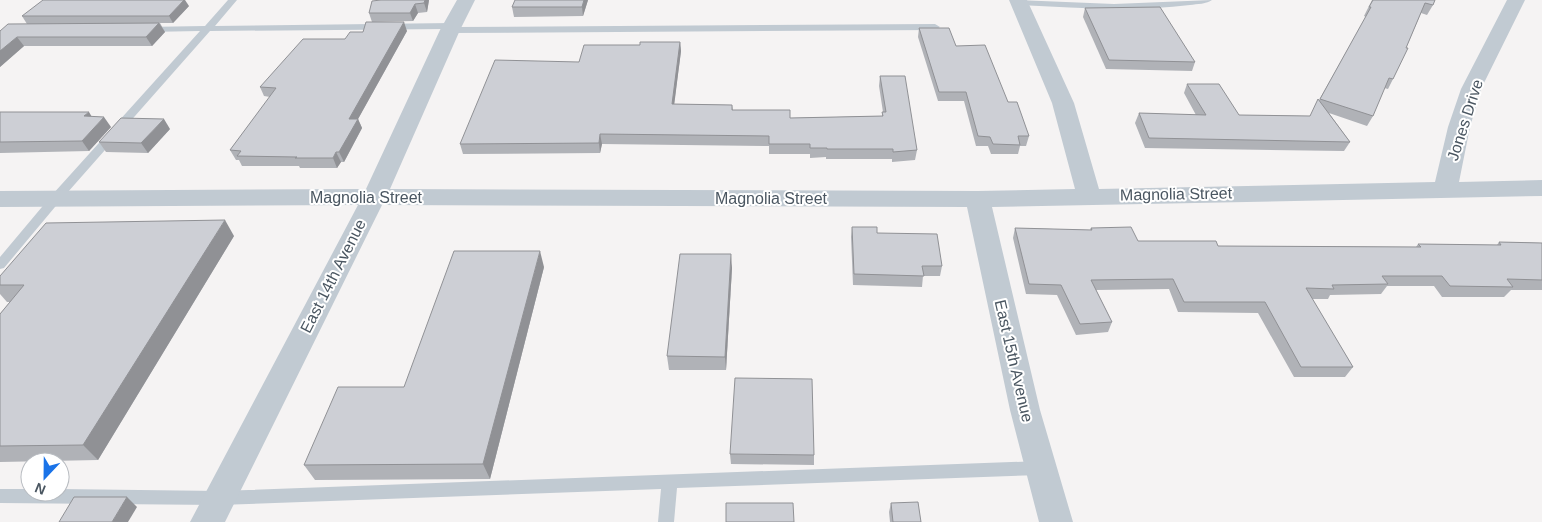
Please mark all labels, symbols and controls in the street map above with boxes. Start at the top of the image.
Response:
street label: Jones Drive [1444,77,1486,163]
street label: Magnolia Street [1120,185,1233,203]
street label: Magnolia Street [310,189,423,206]
street label: Magnolia Street [715,190,828,207]
street label: East 14th Avenue [297,216,369,336]
street label: East 15th Avenue [992,298,1036,424]
north arrow [20,452,70,502]
text: N [32,480,48,498]

